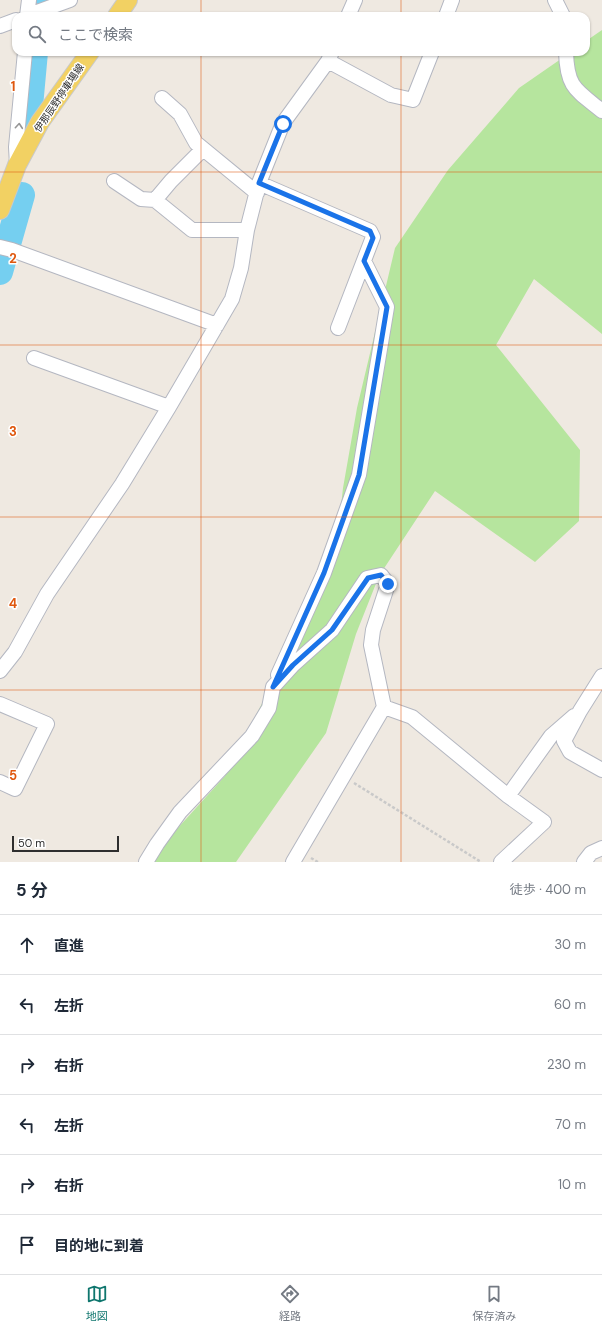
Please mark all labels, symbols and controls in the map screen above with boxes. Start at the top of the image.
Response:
search box [12,12,590,56]
icon: search [26,23,48,45]
text: ここで検索 [58,25,133,45]
street label: 伊那辰野停車場線 [31,61,87,135]
text: 1 [11,78,15,95]
route start [274,115,292,133]
one-way arrow [14,123,23,129]
text: 2 [9,250,17,267]
text: 3 [9,423,17,440]
route end [379,575,397,593]
text: 4 [9,595,17,612]
text: 5 [9,767,17,784]
scale bar [12,834,119,853]
text: 50 m [18,836,45,850]
text: 5 分 [16,879,48,901]
text: 徒歩 · 400 m [510,881,586,898]
icon: ahead [16,934,38,956]
text: 直進 [54,936,84,956]
text: 30 m [554,936,586,953]
icon: left [16,994,38,1016]
text: 左折 [54,996,84,1016]
text: 60 m [554,996,586,1013]
icon: right [16,1054,38,1076]
text: 右折 [54,1056,84,1076]
text: 230 m [547,1056,586,1073]
icon: left [16,1114,38,1136]
text: 左折 [54,1116,84,1136]
text: 70 m [555,1116,586,1133]
icon: right [16,1174,38,1196]
text: 右折 [54,1176,84,1196]
text: 10 m [558,1176,586,1193]
icon: arrive [16,1234,38,1256]
text: 目的地に到着 [54,1236,144,1256]
tab: 地図 [86,1283,108,1323]
tab: 経路 [279,1283,301,1323]
tab: 保存済み [472,1283,516,1323]

